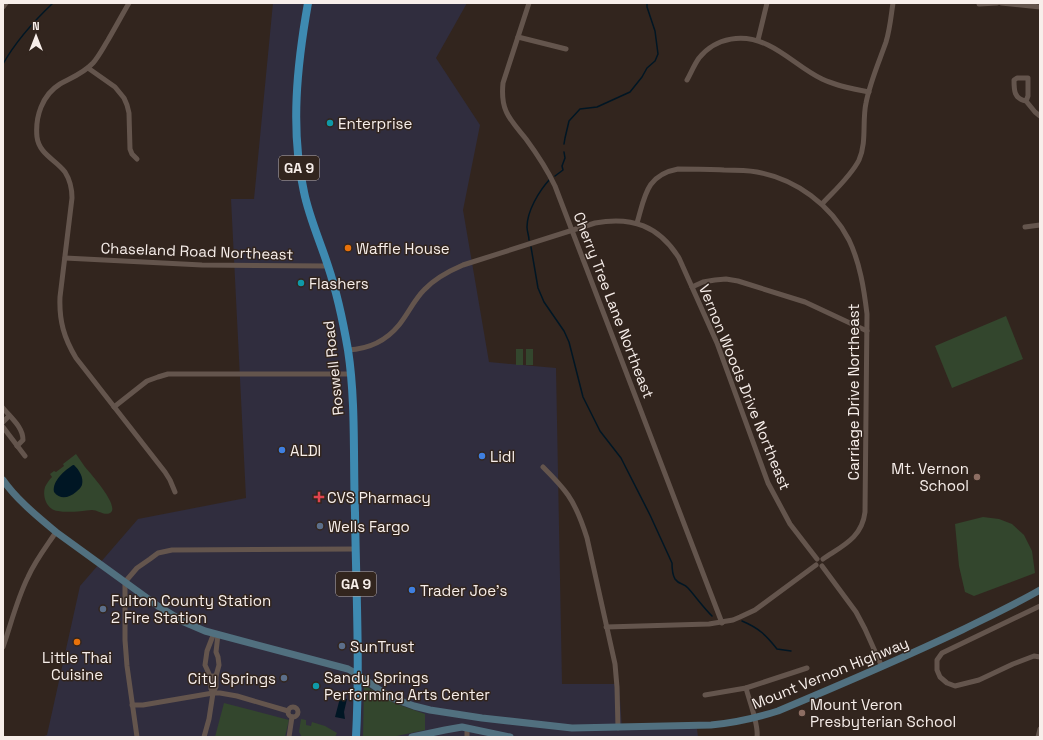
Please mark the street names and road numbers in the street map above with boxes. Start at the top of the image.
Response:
road number: GA 9 [279,156,319,180]
street label: Cherry Tree Lane Northeast [570,209,658,401]
street label: Chaseland Road Northeast [100,238,294,264]
street label: Vernon Woods Drive Northeast [695,281,795,493]
street label: Carriage Drive Northeast [844,303,863,480]
street label: Roswell Road [319,320,347,416]
road number: GA 9 [336,572,376,596]
street label: Mount Vernon Highway [749,633,911,713]

